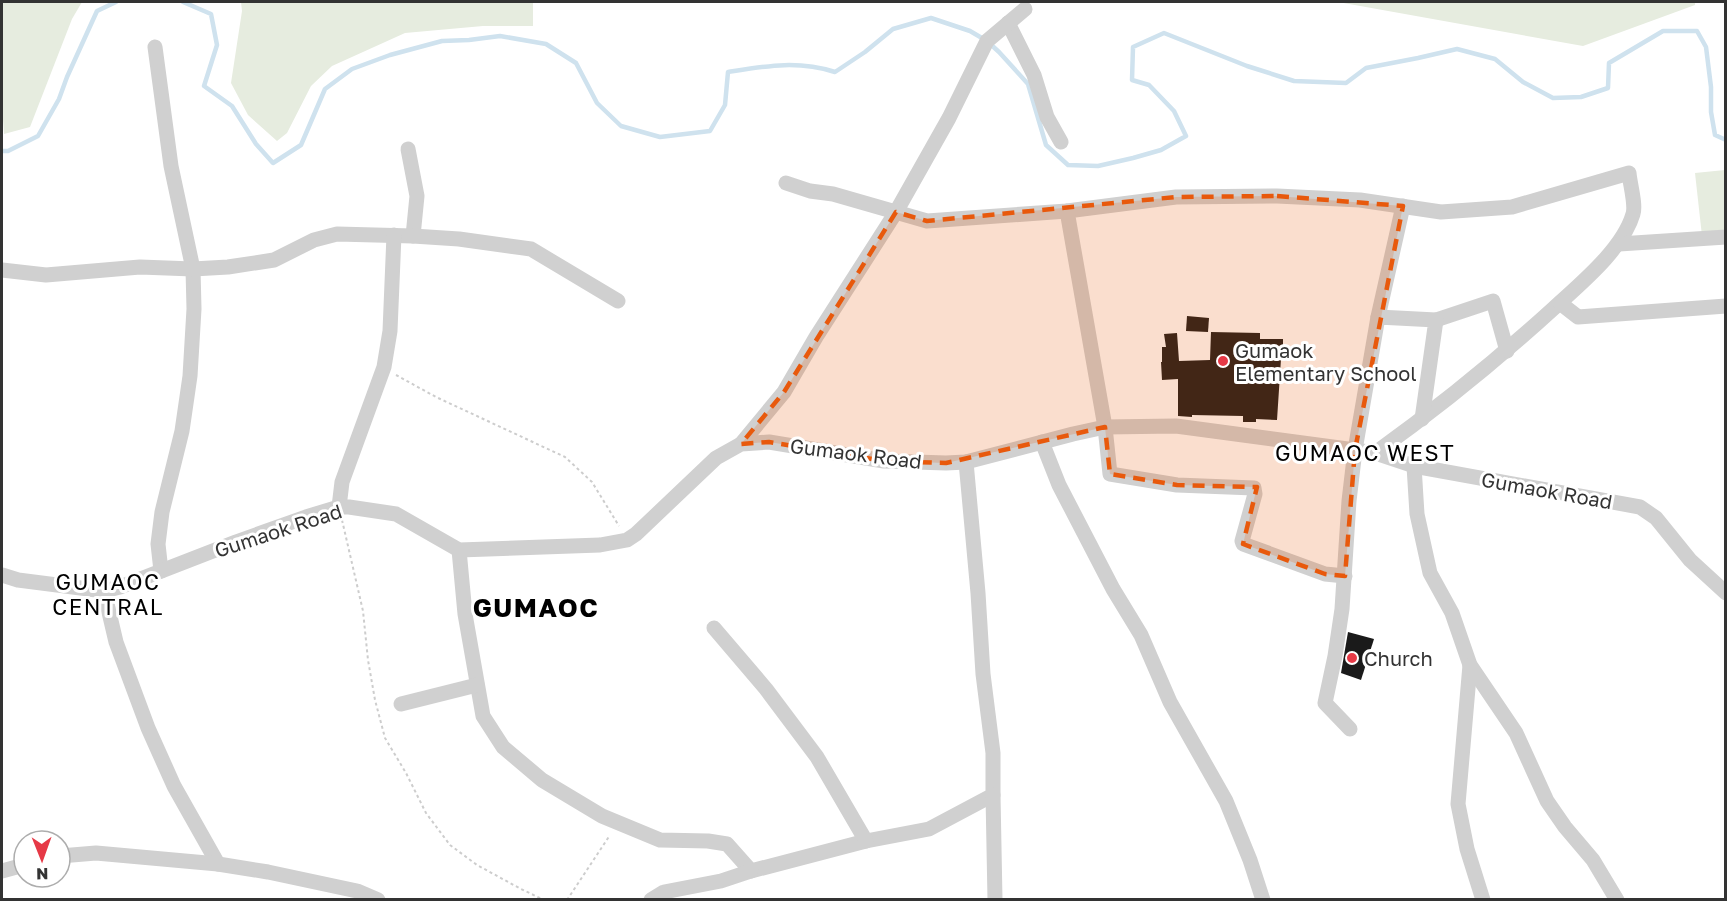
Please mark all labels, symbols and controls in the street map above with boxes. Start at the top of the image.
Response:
place label: Gumaok Elementary School [1235,338,1417,385]
marker: Gumaok Elementary School [1216,354,1230,368]
street label: Gumaok Road [789,433,923,473]
district label: GUMAOC WEST [1275,439,1455,466]
street label: Gumaok Road [1480,467,1614,513]
street label: Gumaok Road [211,498,345,562]
district label: GUMAOC CENTRAL [52,568,164,620]
district label: GUMAOC [473,592,599,623]
place label: Church [1364,646,1433,670]
marker: Church [1345,651,1359,665]
north arrow [12,829,72,889]
text: N [36,864,49,884]

